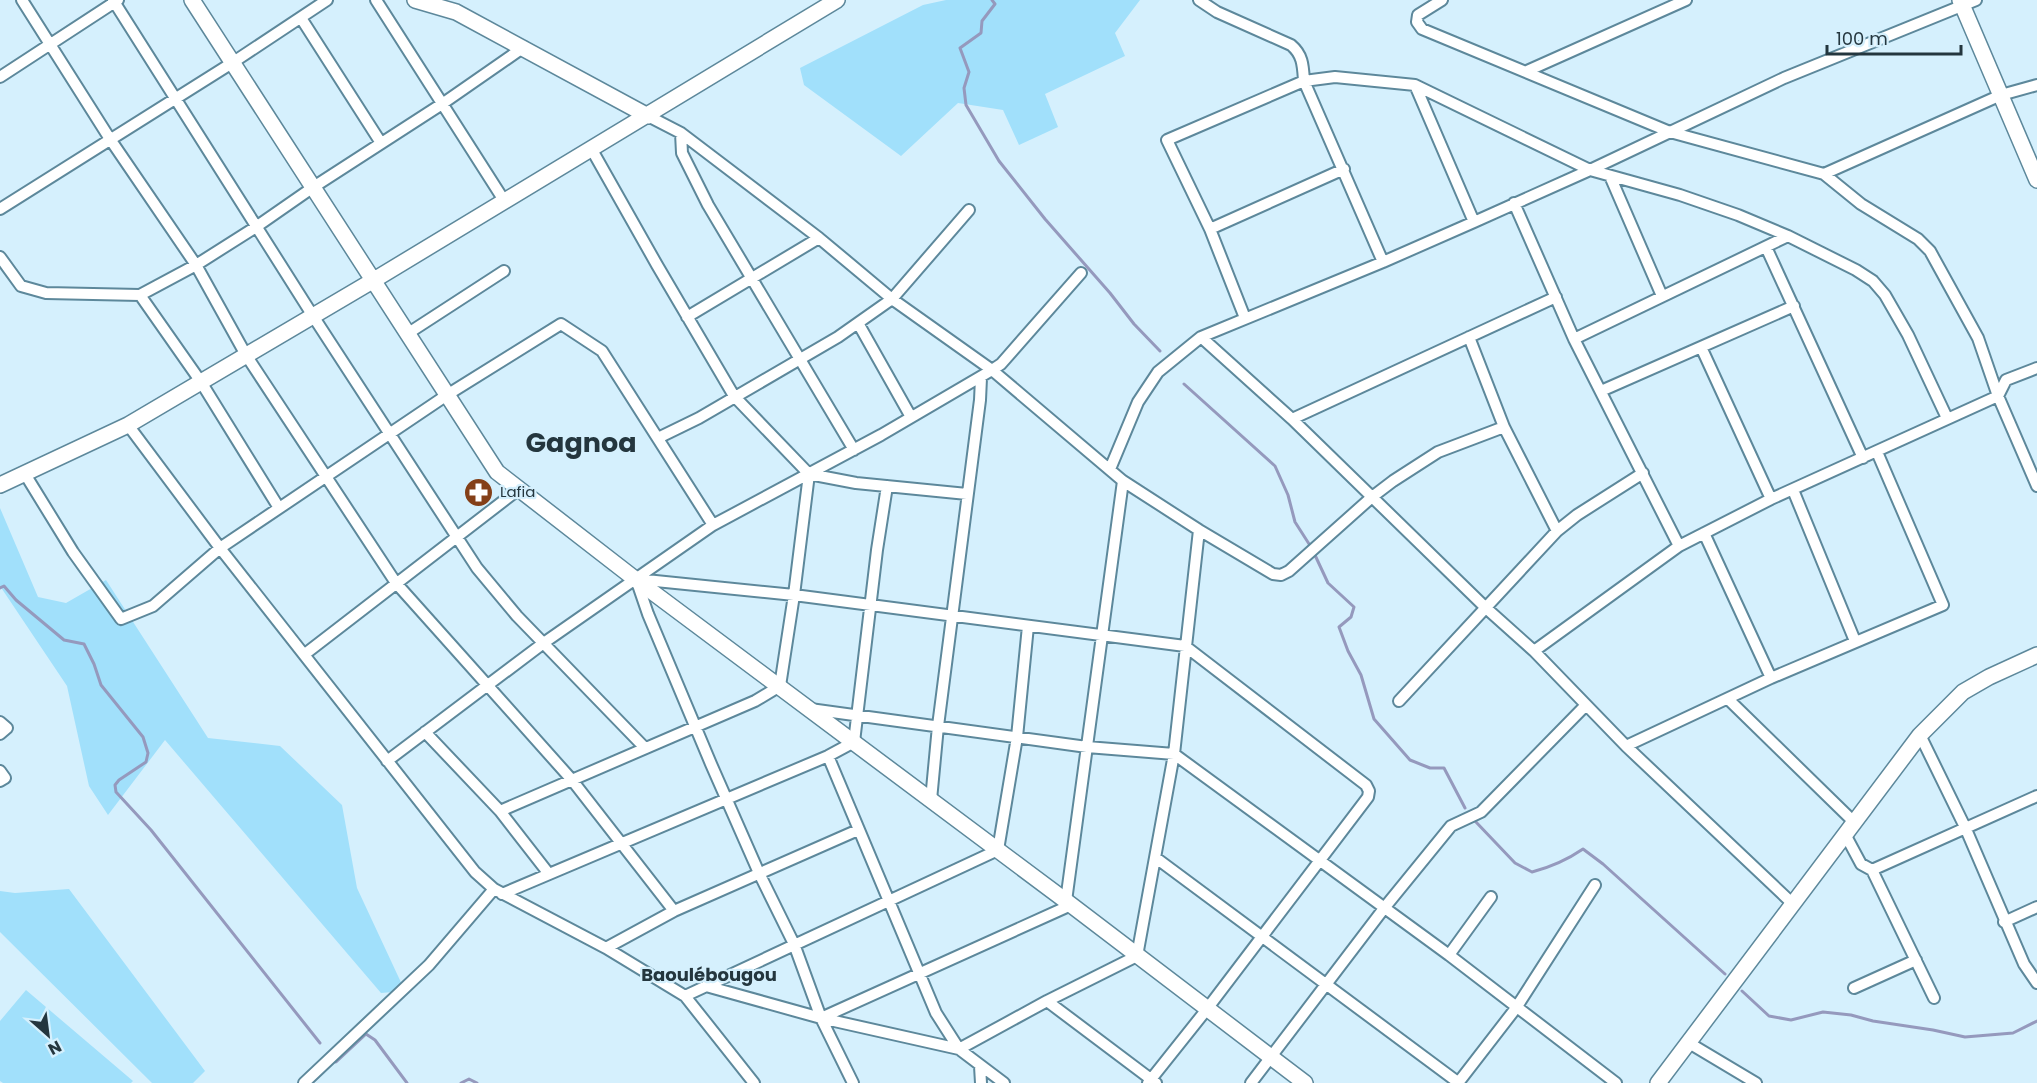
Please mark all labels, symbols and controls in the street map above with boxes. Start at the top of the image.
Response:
scale bar [1827,18,1960,56]
text: 100 m [1836,26,1888,51]
district label: Gagnoa [526,424,636,461]
pharmacy icon: Lafia [463,476,495,508]
place label: Lafia [500,481,535,502]
district label: Baoulébougou [641,962,777,987]
north arrow [18,1005,78,1065]
text: N [44,1035,66,1061]

